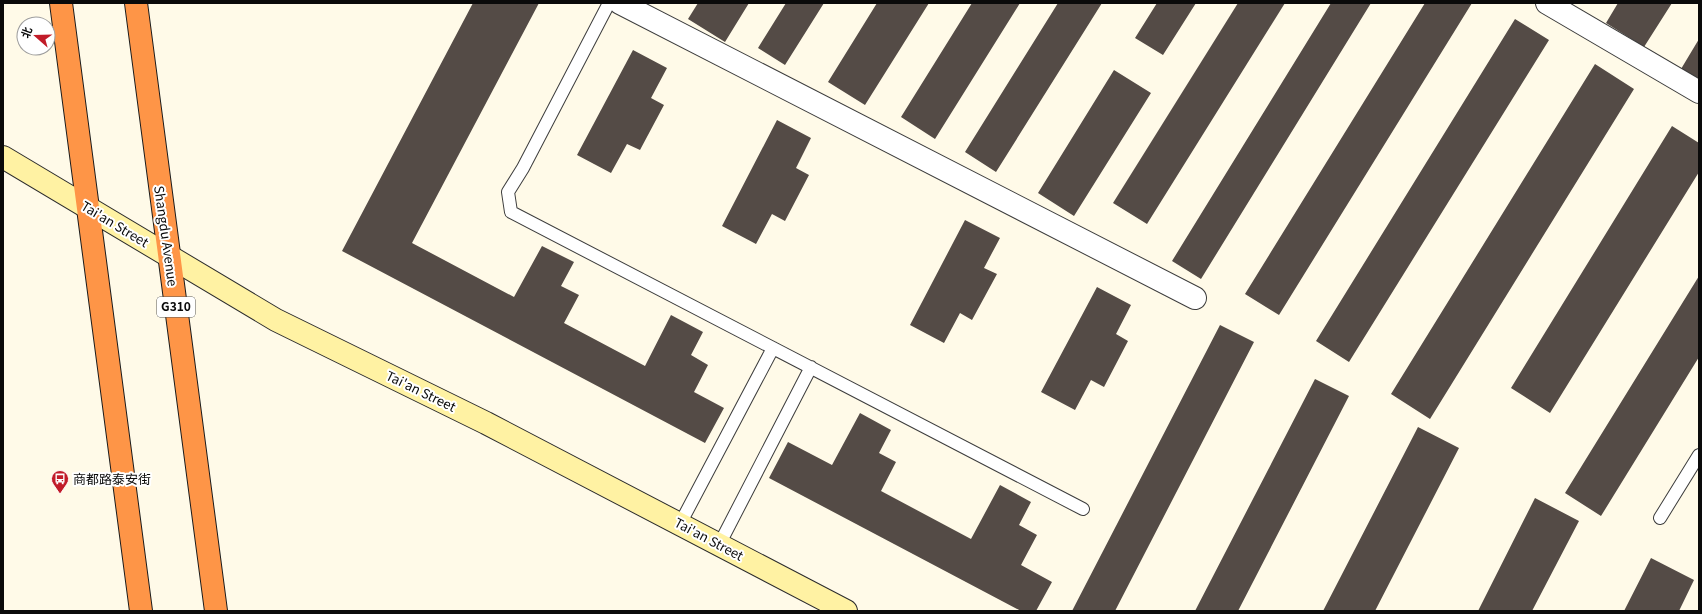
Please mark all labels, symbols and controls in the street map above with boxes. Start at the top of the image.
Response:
north arrow [16,16,56,56]
text: 北 [16,24,35,40]
street label: Shangdu Avenue [150,184,183,288]
street label: Tai'an Street [78,196,153,251]
road number: G310 [157,297,195,317]
street label: Tai'an Street [383,365,459,416]
bus stop icon: 商都路泰安街 [50,469,70,494]
place label: 商都路泰安街 [73,469,151,488]
street label: Tai'an Street [671,512,747,565]

